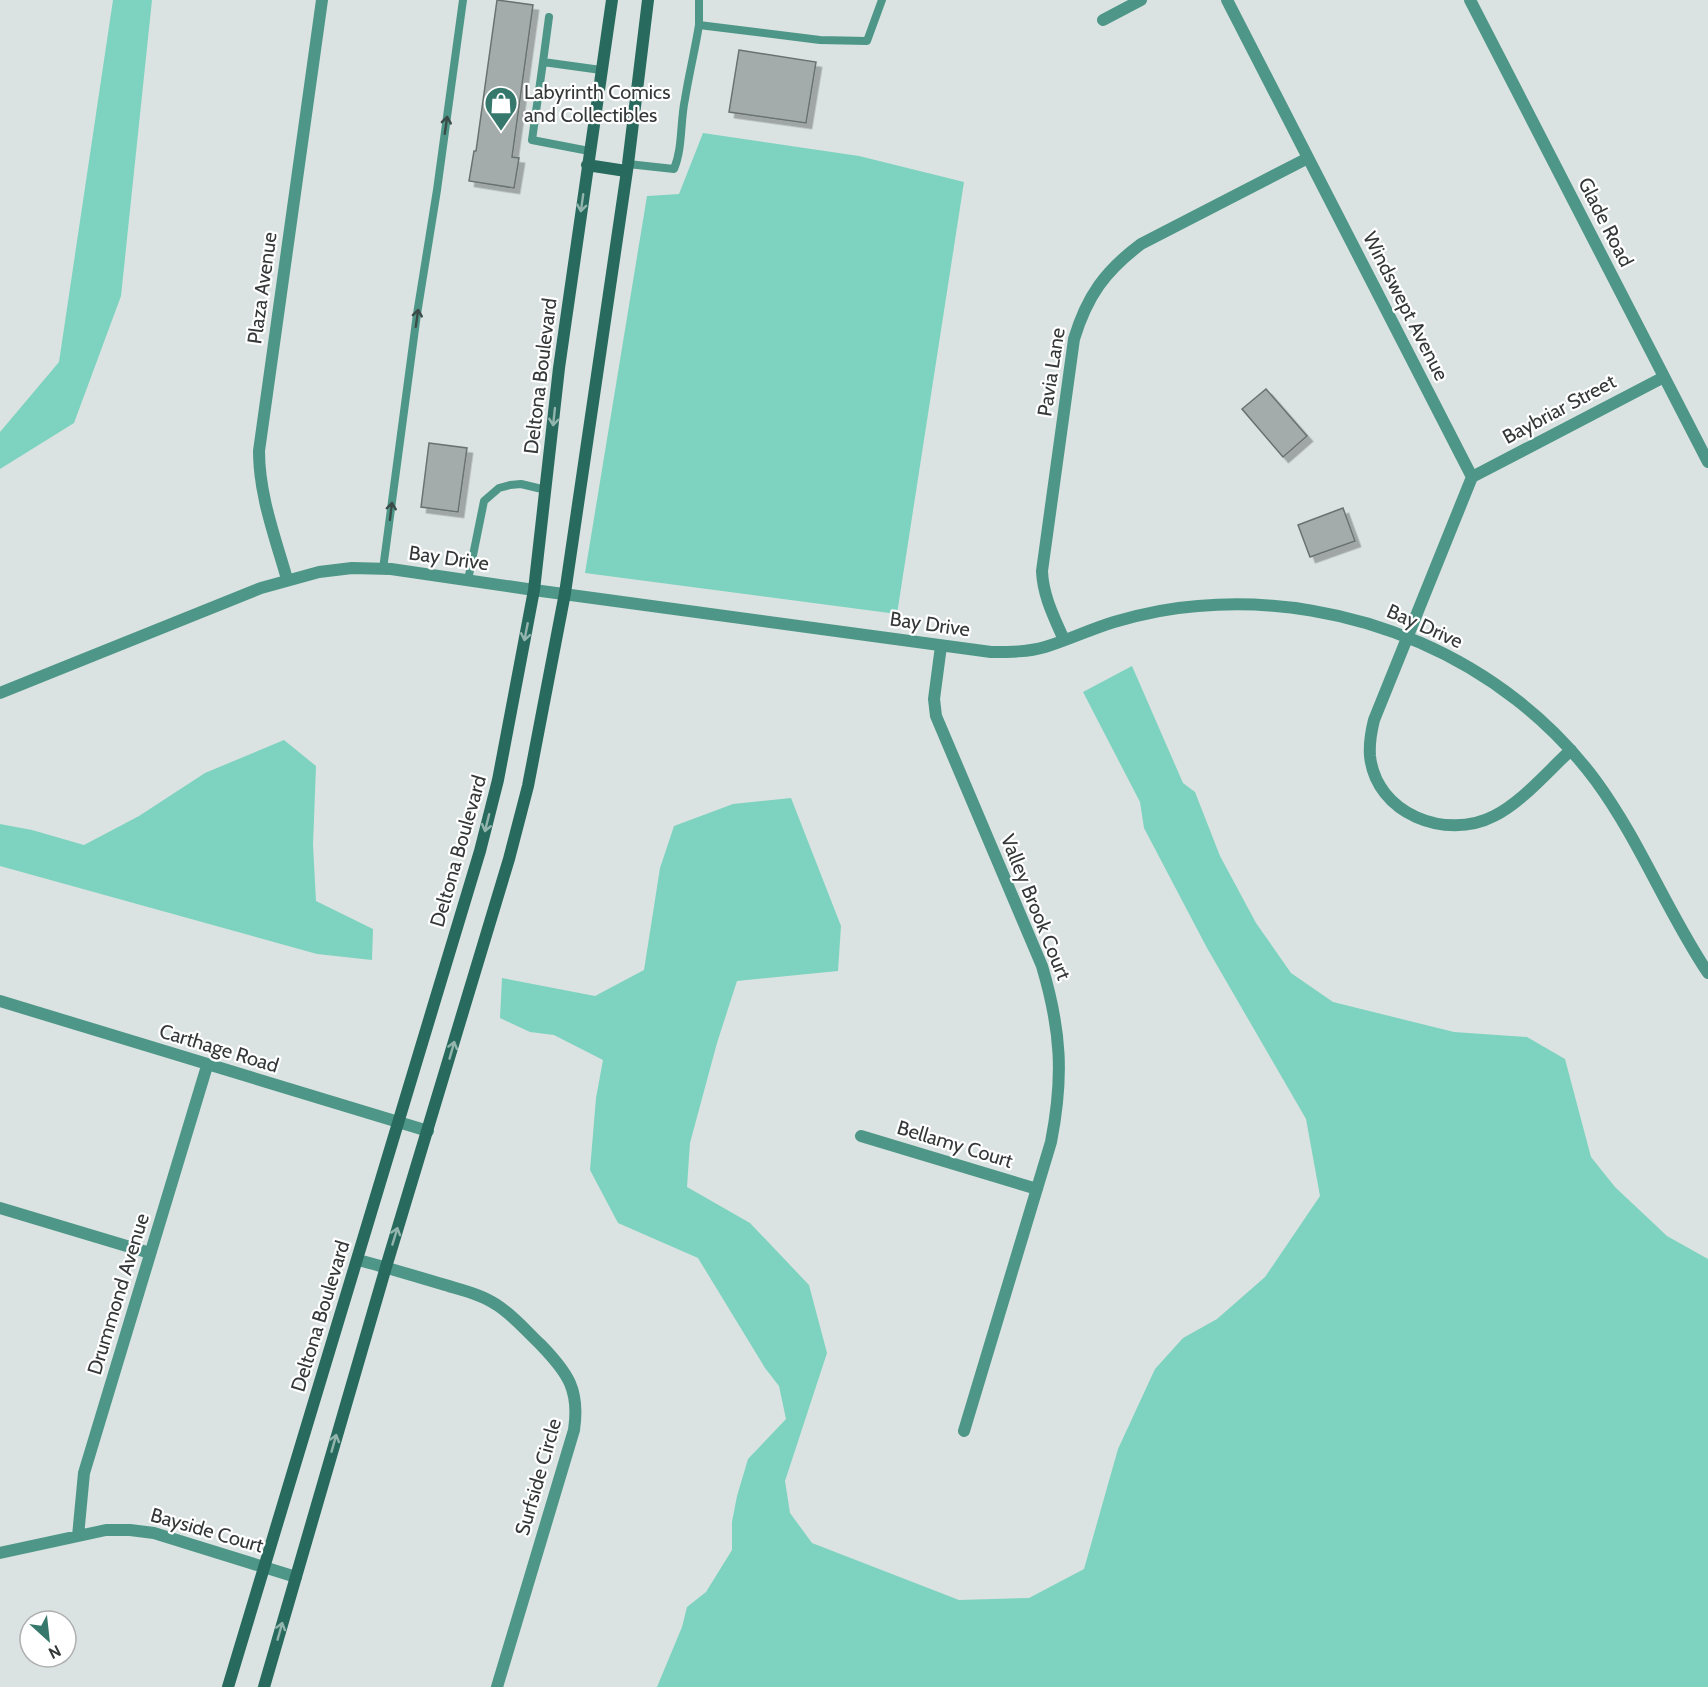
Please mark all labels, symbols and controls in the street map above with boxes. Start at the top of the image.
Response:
place label: Labyrinth Comics and Collectibles [524,80,670,127]
shop icon: Labyrinth Comics and Collectibles [483,85,519,132]
one-way arrow [441,115,452,135]
street label: Glade Road [1573,173,1639,271]
one-way arrow [576,193,587,213]
street label: Windswept Avenue [1358,228,1454,384]
street label: Plaza Avenue [242,231,282,345]
street label: Deltona Boulevard [519,297,561,455]
one-way arrow [411,308,422,328]
street label: Pavia Lane [1032,326,1070,418]
street label: Baybriar Street [1498,369,1620,449]
one-way arrow [548,407,559,427]
one-way arrow [386,501,397,521]
street label: Bay Drive [407,541,491,575]
street label: Bay Drive [1383,599,1467,653]
street label: Bay Drive [888,607,972,641]
one-way arrow [520,621,531,641]
street label: Deltona Boulevard [425,772,491,930]
one-way arrow [481,813,493,832]
street label: Valley Brook Court [996,831,1076,984]
street label: Carthage Road [156,1018,282,1078]
one-way arrow [447,1040,458,1059]
street label: Bellamy Court [894,1115,1016,1173]
street label: Drummond Avenue [82,1210,154,1378]
one-way arrow [390,1227,401,1246]
street label: Deltona Boulevard [286,1237,354,1395]
street label: Surfside Circle [510,1416,566,1538]
one-way arrow [329,1434,340,1453]
street label: Bayside Court [148,1502,266,1558]
north arrow [18,1609,78,1669]
one-way arrow [275,1622,286,1641]
text: N [45,1641,64,1663]

